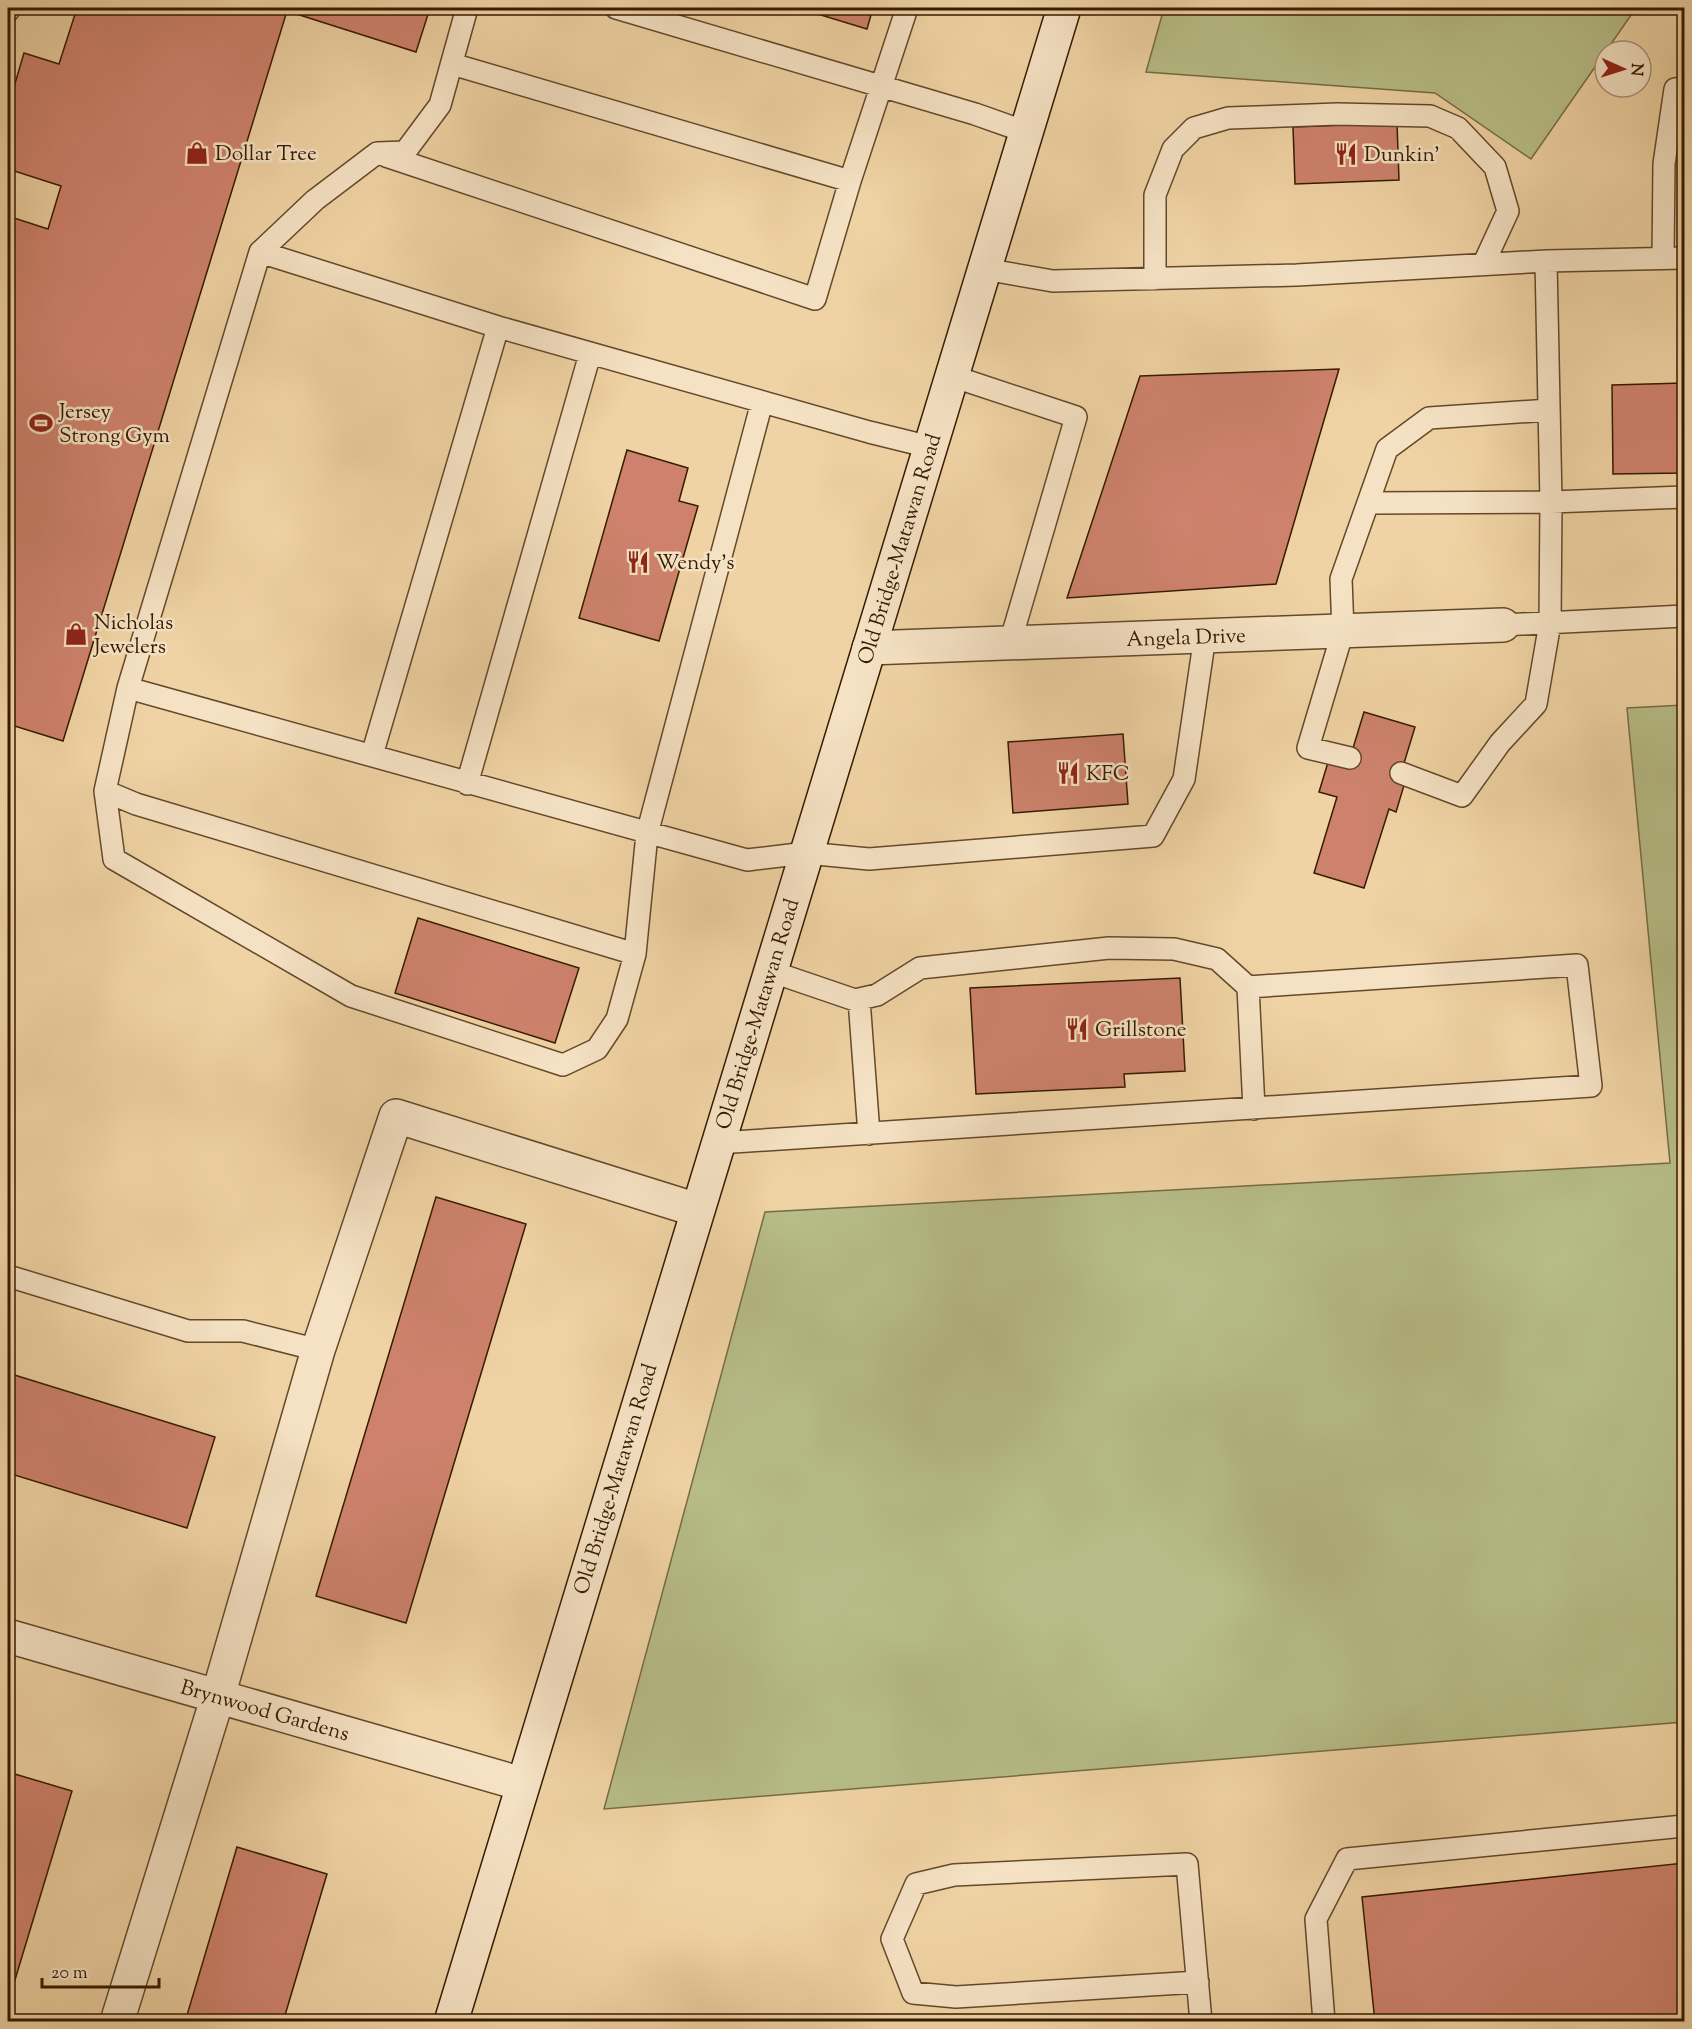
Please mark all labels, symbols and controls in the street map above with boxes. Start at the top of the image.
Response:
north arrow [1593,39,1653,99]
text: N [1624,63,1647,77]
shop icon: Dollar Tree [184,140,210,166]
place label: Dollar Tree [215,140,317,170]
restaurant icon: Dunkin' [1333,141,1359,167]
place label: Dunkin' [1364,141,1440,171]
place label: Jersey Strong Gym [58,398,170,452]
sports icon: Jersey Strong Gym [28,410,54,436]
street label: Old Bridge-Matawan Road [851,430,950,669]
restaurant icon: Wendy's [625,549,651,575]
place label: Wendy's [656,549,735,579]
place label: Nicholas Jewelers [93,609,173,663]
shop icon: Nicholas Jewelers [63,621,89,647]
street label: Angela Drive [1126,622,1246,656]
restaurant icon: KFC [1055,760,1081,786]
place label: KFC [1086,760,1130,790]
street label: Old Bridge-Matawan Road [709,895,808,1134]
restaurant icon: Grillstone [1064,1016,1090,1042]
place label: Grillstone [1095,1016,1187,1046]
street label: Old Bridge-Matawan Road [567,1360,666,1599]
street label: Brynwood Gardens [177,1673,352,1750]
scale bar [42,1951,159,1989]
text: 20 m [51,1961,88,1987]

